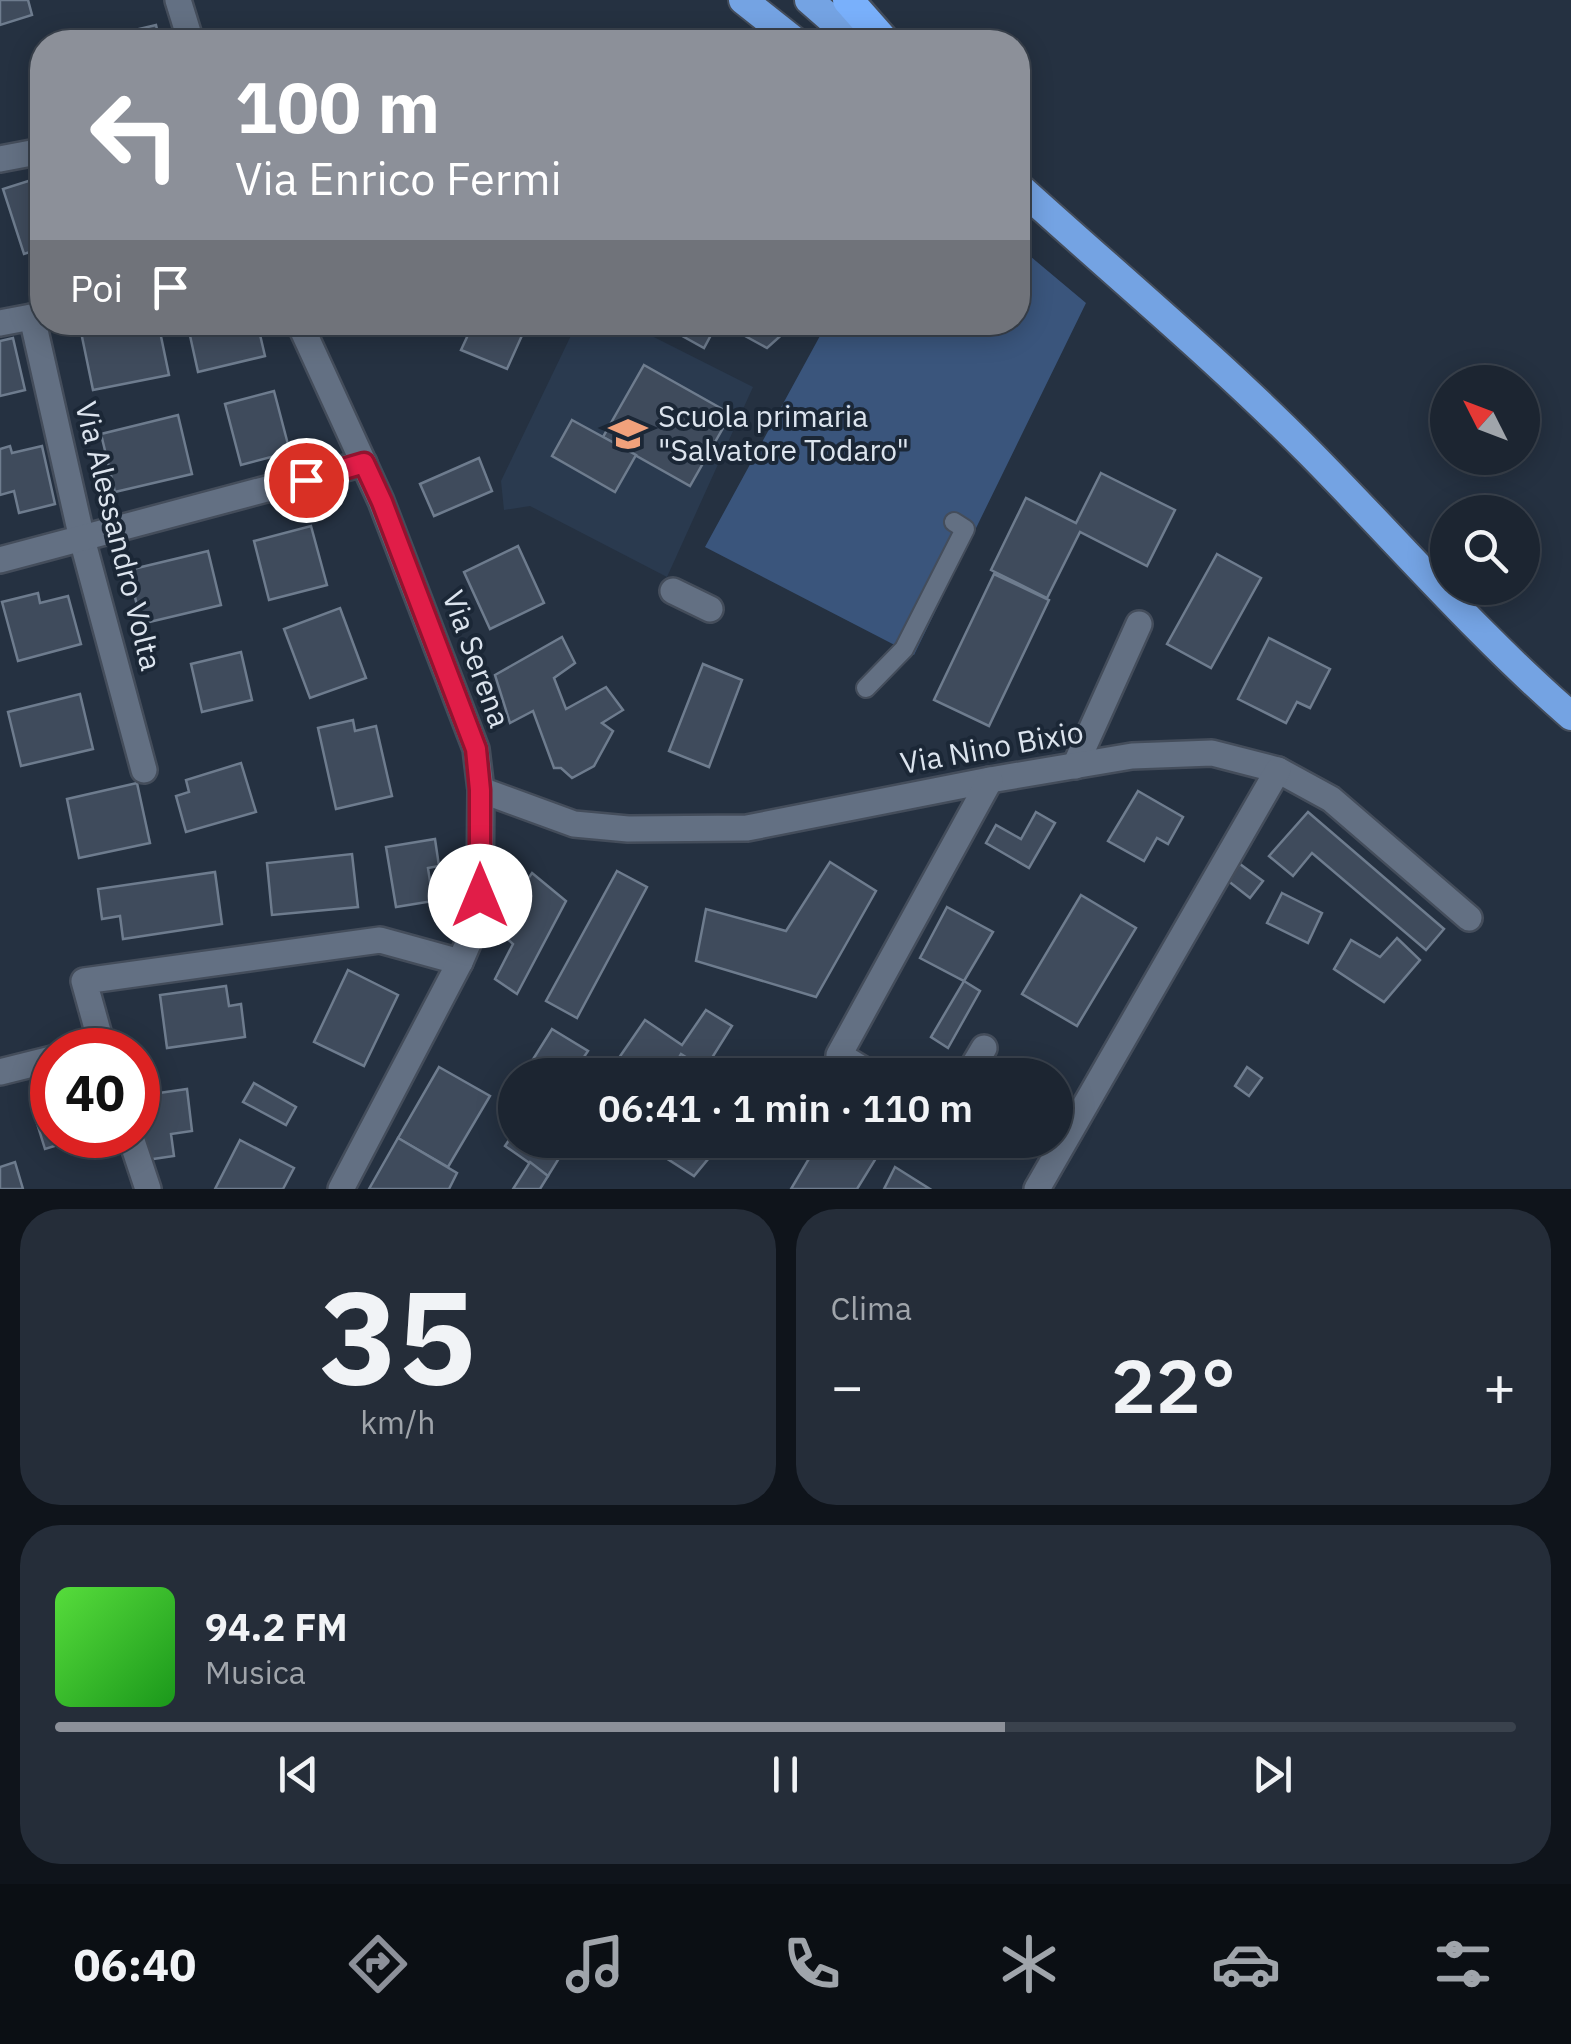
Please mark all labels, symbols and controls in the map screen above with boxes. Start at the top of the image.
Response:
text: 100 m [235,61,440,152]
icon: left [70,70,200,200]
text: Via Enrico Fermi [235,149,562,207]
icon: arrive [143,260,198,315]
text: Poi [70,263,123,312]
north arrow [1430,365,1540,475]
map controls [1430,365,1540,605]
place label: Scuola primaria "Salvatore Todaro" [658,396,909,469]
street label: Via Alessandro Volta [67,397,172,674]
school or university icon: Scuola primaria "Salvatore Todaro" [607,413,649,455]
pin [264,438,349,523]
icon: arrive [279,453,334,508]
button: search [1430,495,1540,605]
street label: Via Serena [435,585,520,732]
street label: Via Nino Bixio [897,711,1086,782]
position arrow [428,844,532,948]
speed limit sign: 40 [30,1028,160,1158]
text: 06:41 · 1 min · 110 m [598,1083,973,1132]
text: 35 [320,1251,476,1420]
text: Clima [831,1287,912,1329]
text: 22° [1111,1336,1236,1434]
text: − [831,1350,864,1421]
text: + [1483,1350,1516,1421]
text: km/h [360,1401,435,1443]
text: 94.2 FM [205,1602,348,1651]
text: Musica [205,1651,306,1693]
icon: previous [271,1747,326,1802]
icon: pause [758,1747,813,1802]
icon: next [1245,1747,1300,1802]
icon: directions [343,1929,413,1999]
icon: music [560,1929,630,1999]
icon: phone [777,1929,847,1999]
icon: climate [994,1929,1064,1999]
icon: car [1211,1929,1281,1999]
icon: filters [1428,1929,1498,1999]
text: 06:40 [73,1935,196,1993]

